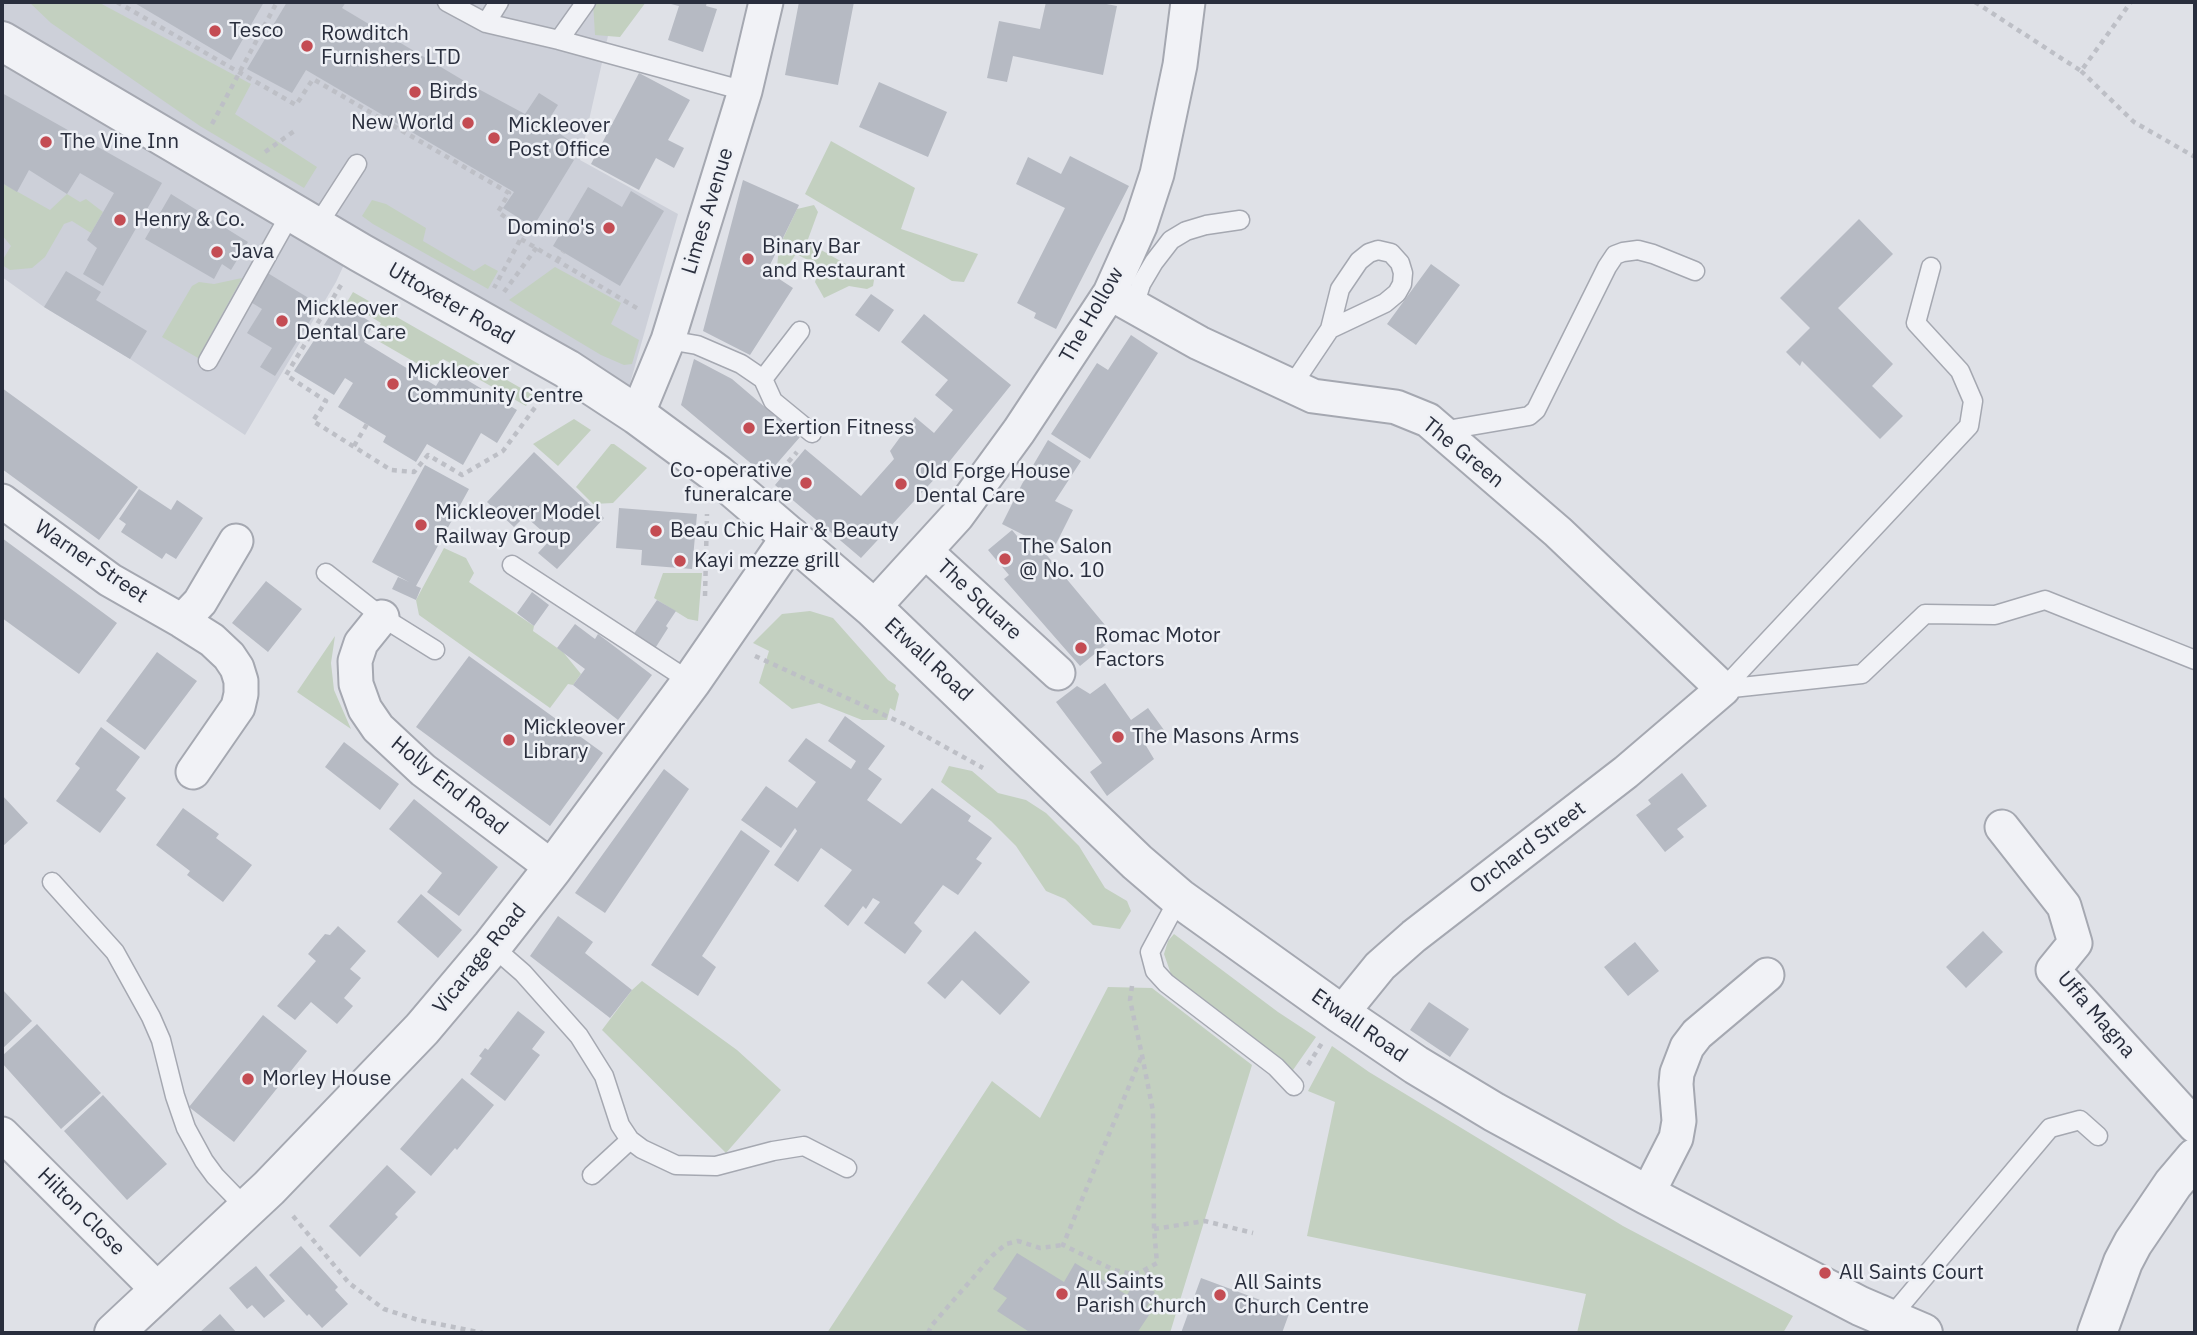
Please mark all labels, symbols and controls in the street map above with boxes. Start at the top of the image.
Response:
place label: Tesco [229,18,284,44]
place label: Rowditch Furnishers LTD [321,21,461,71]
marker: Tesco [207,23,223,39]
marker: Rowditch Furnishers LTD [299,38,315,54]
place label: Birds [429,79,478,105]
marker: Birds [407,84,423,100]
place label: New World [351,110,454,136]
place label: Mickleover Post Office [508,113,610,163]
marker: New World [460,115,476,131]
place label: The Vine Inn [60,129,179,155]
marker: Mickleover Post Office [486,130,502,146]
marker: The Vine Inn [38,134,54,150]
street label: Limes Avenue [677,145,739,277]
place label: Henry & Co. [134,207,245,233]
marker: Henry & Co. [112,212,128,228]
place label: Domino's [507,215,595,241]
marker: Domino's [601,220,617,236]
place label: Binary Bar and Restaurant [762,234,906,284]
place label: Java [231,239,274,265]
marker: Java [209,244,225,260]
marker: Binary Bar and Restaurant [740,251,756,267]
street label: Uttoxeter Road [383,258,519,350]
street label: The Hollow [1055,263,1129,367]
place label: Mickleover Dental Care [296,296,406,346]
marker: Mickleover Dental Care [274,313,290,329]
place label: Mickleover Community Centre [407,359,583,409]
marker: Mickleover Community Centre [385,376,401,392]
street label: The Green [1417,412,1509,494]
place label: Exertion Fitness [763,415,914,441]
marker: Exertion Fitness [741,420,757,436]
place label: Co-operative funeralcare [670,458,792,508]
place label: Old Forge House Dental Care [915,459,1071,509]
marker: Co-operative funeralcare [798,475,814,491]
marker: Old Forge House Dental Care [893,476,909,492]
place label: Mickleover Model Railway Group [435,500,600,550]
street label: Warner Street [30,515,152,609]
marker: Mickleover Model Railway Group [413,517,429,533]
place label: Beau Chic Hair & Beauty [670,518,899,544]
marker: Beau Chic Hair & Beauty [648,523,664,539]
place label: The Salon @ No. 10 [1019,534,1112,584]
place label: Kayi mezze grill [694,548,840,574]
marker: The Salon @ No. 10 [997,551,1013,567]
marker: Kayi mezze grill [672,553,688,569]
street label: The Square [931,554,1027,646]
street label: Etwall Road [879,613,977,707]
place label: Romac Motor Factors [1095,623,1221,673]
marker: Romac Motor Factors [1073,640,1089,656]
place label: Mickleover Library [523,715,625,765]
place label: The Masons Arms [1132,724,1300,750]
marker: The Masons Arms [1110,729,1126,745]
street label: Holly End Road [386,731,512,841]
marker: Mickleover Library [501,732,517,748]
street label: Orchard Street [1465,796,1591,900]
street label: Vicarage Road [428,899,532,1019]
street label: Uffa Magna [2052,967,2140,1063]
street label: Etwall Road [1306,984,1412,1068]
place label: Morley House [262,1066,391,1092]
marker: Morley House [240,1071,256,1087]
street label: Hilton Close [32,1163,130,1261]
place label: All Saints Court [1839,1260,1984,1286]
marker: All Saints Court [1817,1265,1833,1281]
place label: All Saints Parish Church [1076,1269,1207,1319]
place label: All Saints Church Centre [1234,1270,1369,1320]
marker: All Saints Parish Church [1054,1286,1070,1302]
marker: All Saints Church Centre [1212,1287,1228,1303]

